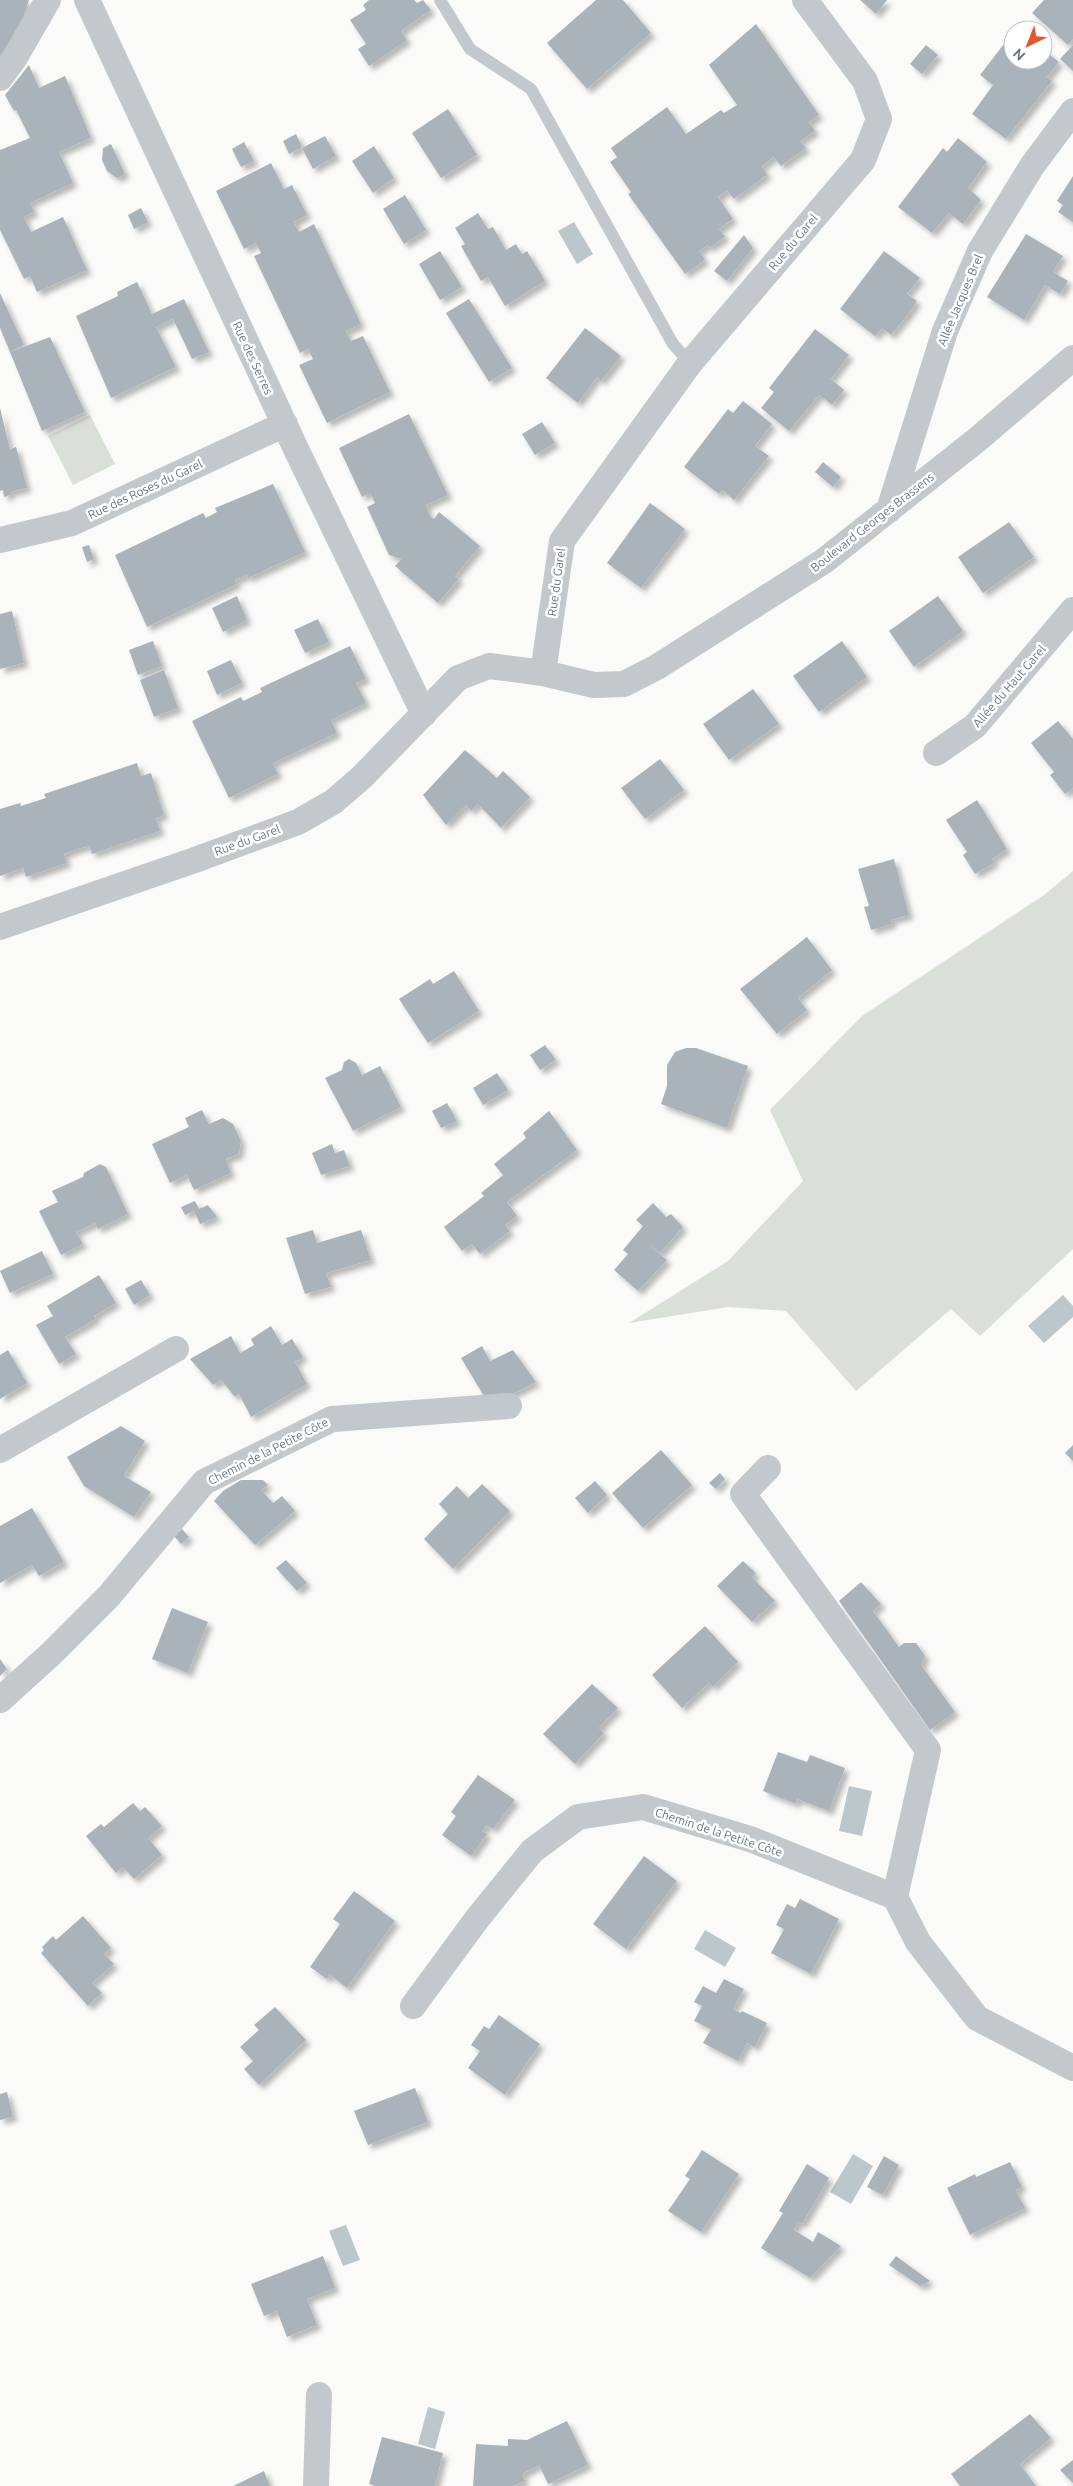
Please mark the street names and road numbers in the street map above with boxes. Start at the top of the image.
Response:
street label: Rue du Garel [766,211,820,273]
street label: Allée Jacques Brel [935,252,985,348]
street label: Rue des Serres [230,319,276,397]
street label: Rue des Roses du Garel [86,457,204,521]
street label: Boulevard Georges Brassens [808,470,936,574]
street label: Rue du Garel [545,547,567,617]
street label: Allée du Haut Garel [970,642,1048,730]
street label: Rue du Garel [212,822,282,858]
street label: Chemin de la Petite Côte [206,1415,330,1487]
street label: Chemin de la Petite Côte [654,1805,784,1859]

